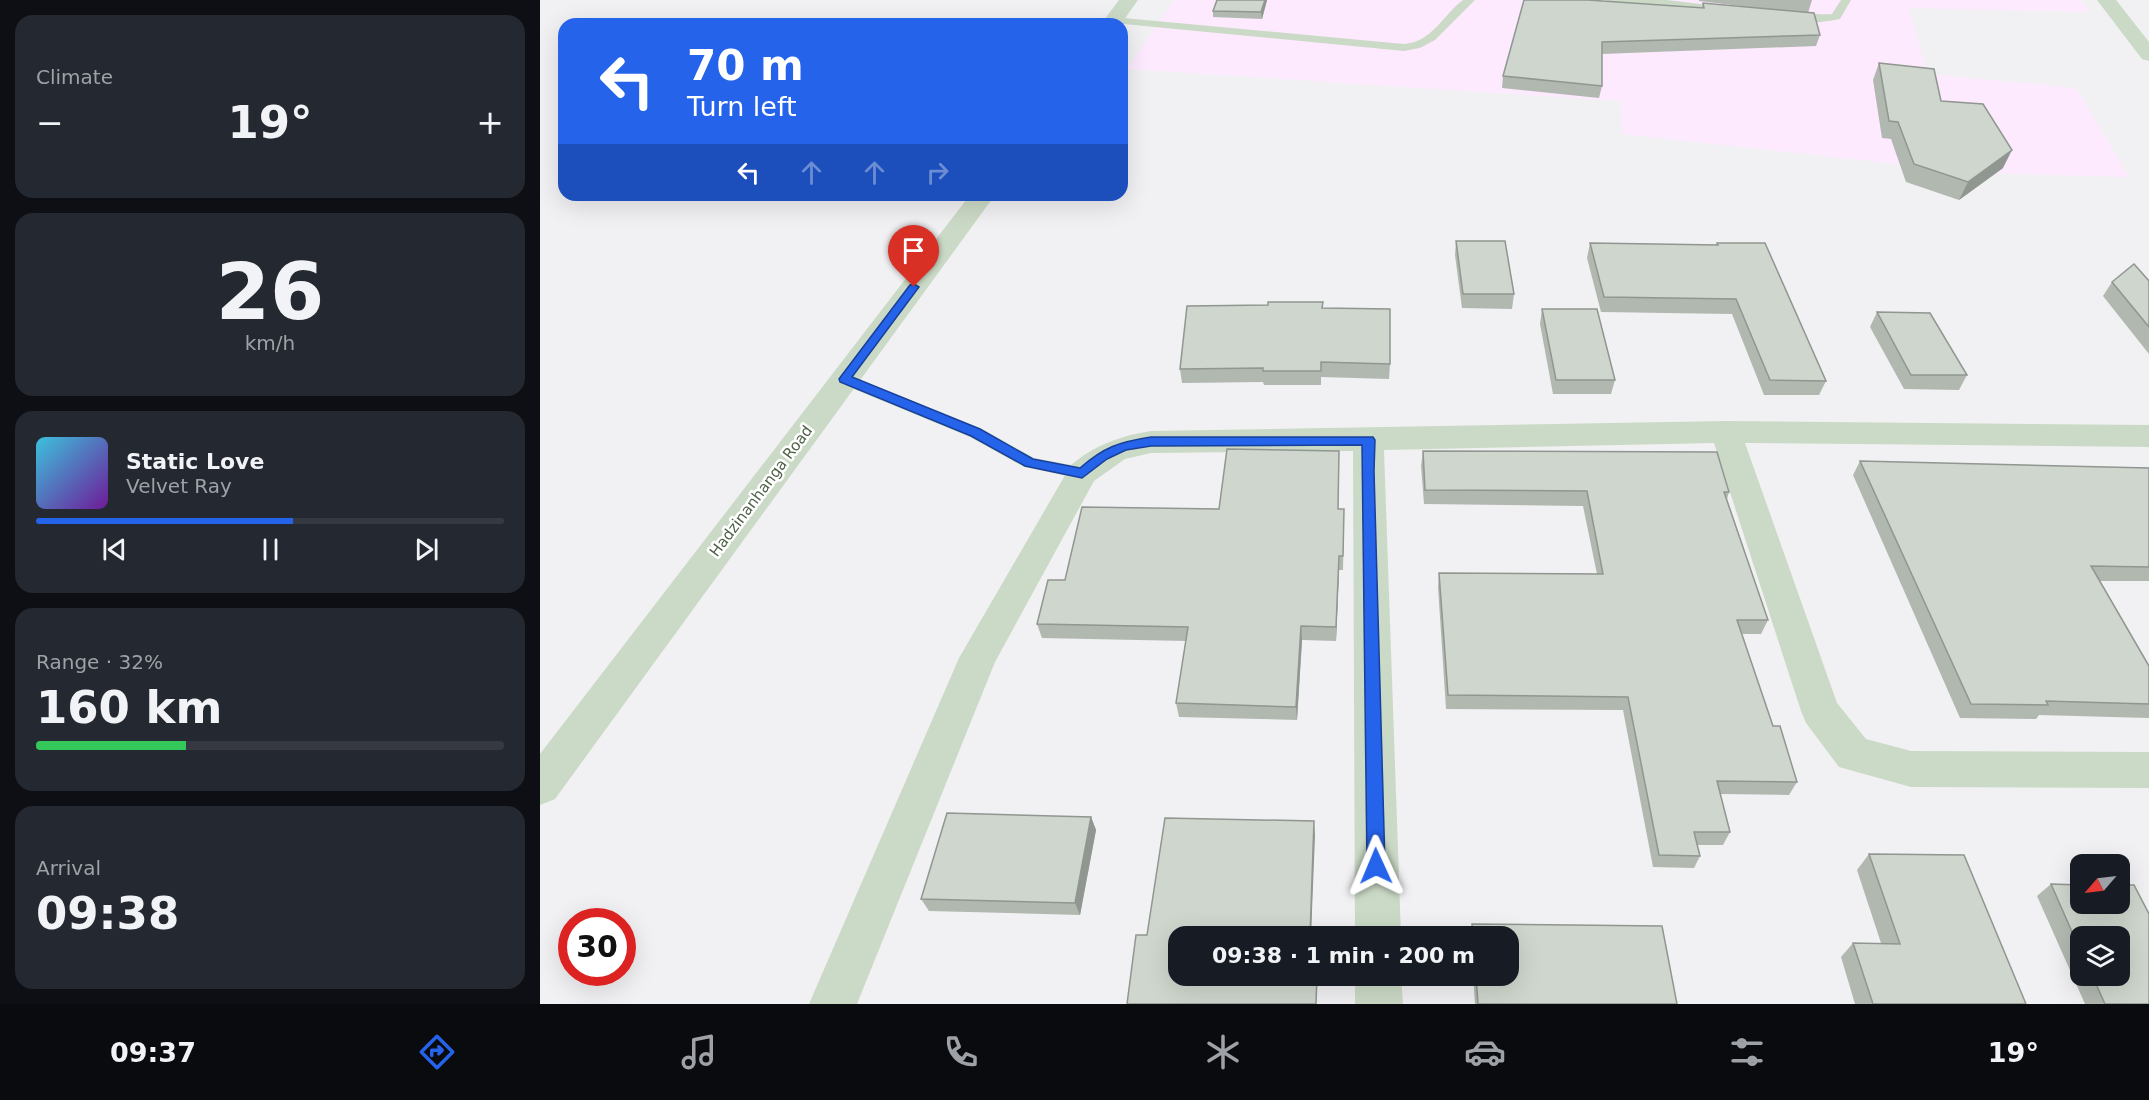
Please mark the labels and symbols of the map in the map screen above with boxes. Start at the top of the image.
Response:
pin [888,225,939,287]
street label: Hadzinanhanga Road [706,422,816,560]
position arrow [1344,834,1408,898]
north arrow [2070,854,2130,914]
speed limit sign: 30 [558,908,636,986]

